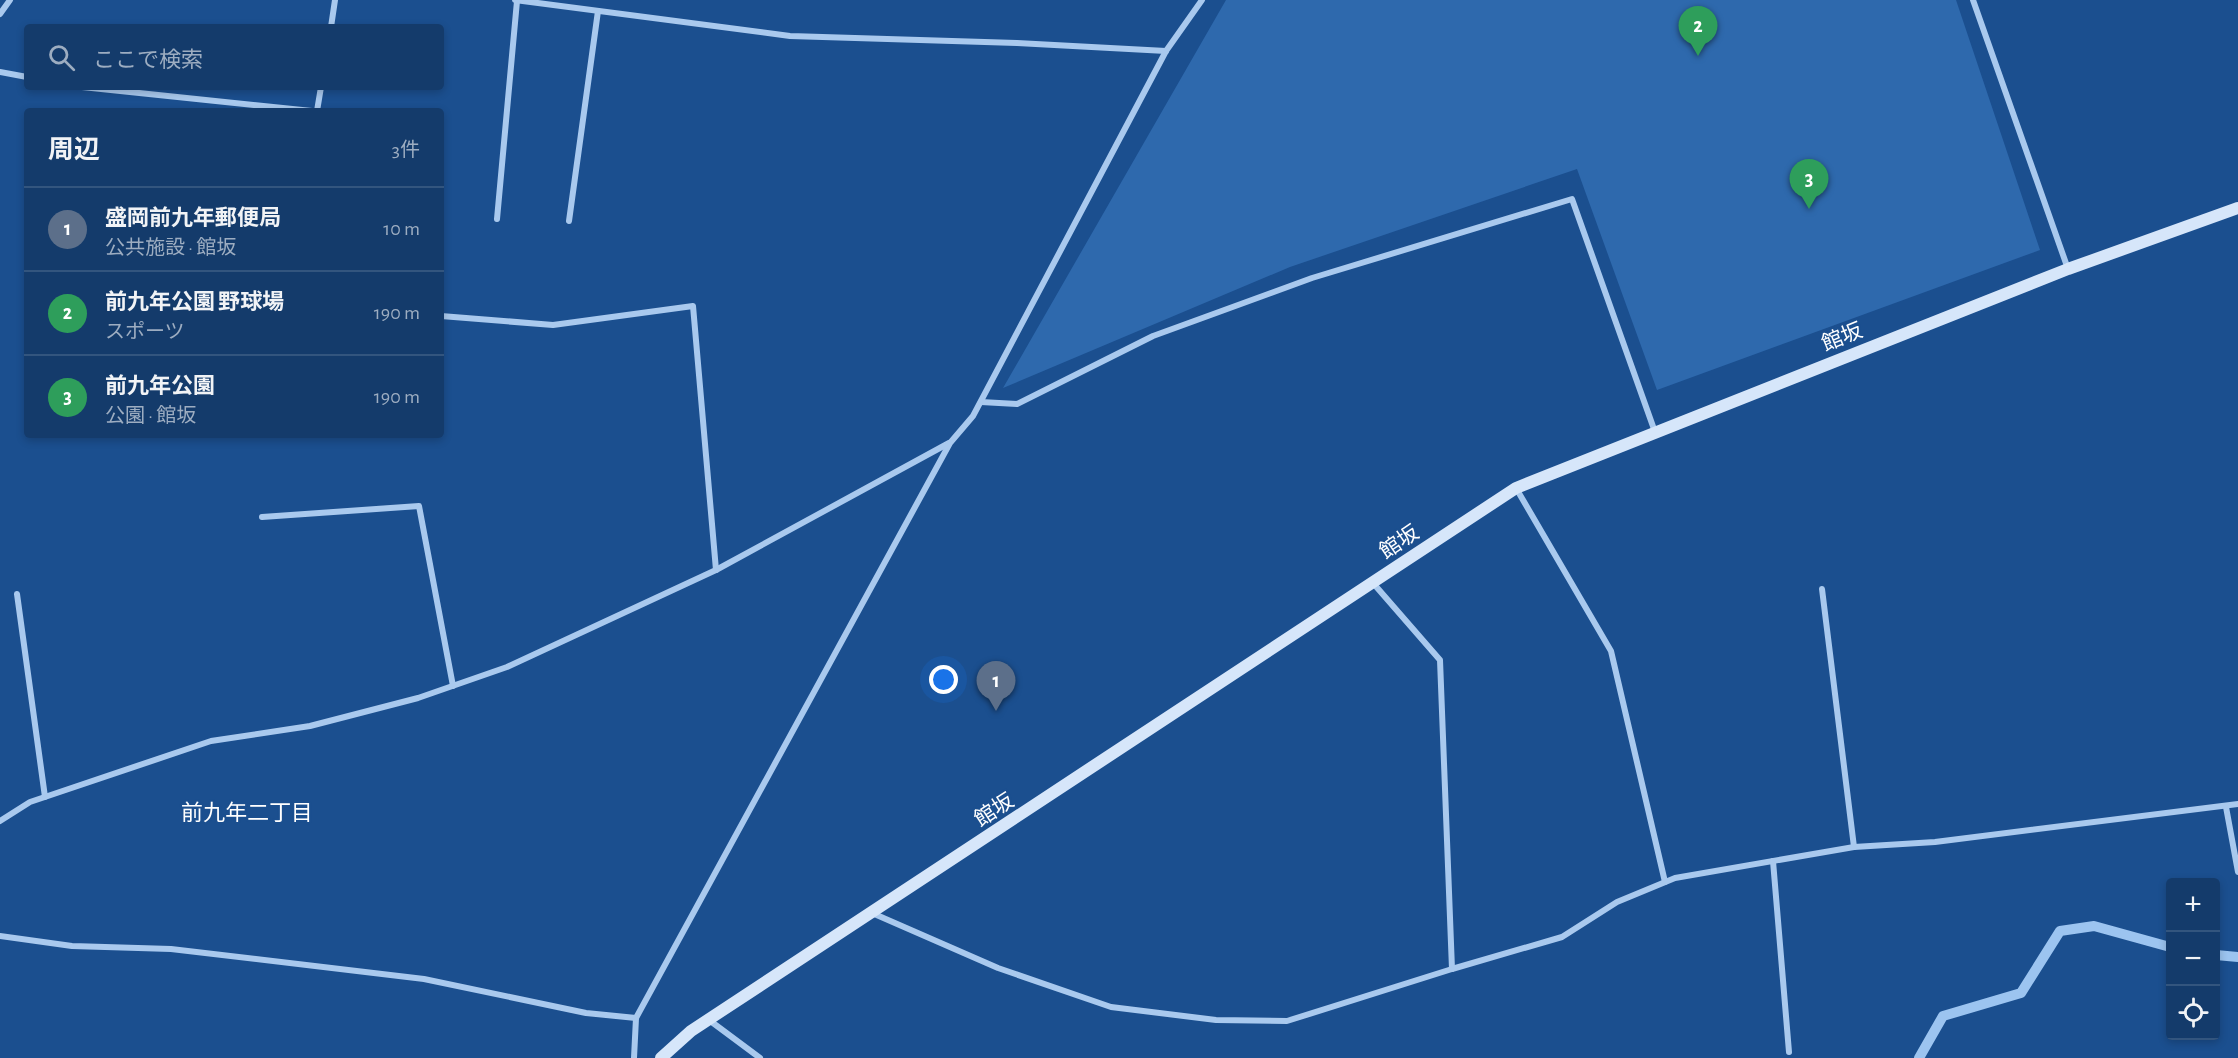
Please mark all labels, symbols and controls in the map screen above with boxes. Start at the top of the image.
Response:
pin: 2 [1678,7,1718,56]
search box [24,24,444,90]
icon: search [45,41,78,74]
text: ここで検索 [93,49,203,71]
text: 周辺 [48,137,100,163]
text: 3件 [392,140,420,160]
pin: 3 [1790,160,1828,209]
text: 盛岡前九年郵便局 [105,207,281,229]
text: 1 [64,219,71,239]
text: 10 m [383,219,420,239]
text: 公共施設 · 館坂 [105,238,236,258]
text: 前九年公園 野球場 [105,291,284,313]
text: 2 [63,303,72,323]
text: 190 m [374,303,420,323]
street label: 館坂 [1818,319,1866,355]
text: スポーツ [105,322,185,342]
text: 前九年公園 [105,375,215,397]
text: 3 [63,387,72,407]
text: 190 m [374,387,420,407]
text: 公園 · 館坂 [105,406,196,426]
street label: 館坂 [1375,521,1423,563]
pin: 1 [976,662,1016,711]
your location [929,665,958,694]
street label: 館坂 [970,789,1018,831]
district label: 前九年二丁目 [181,801,313,824]
map controls [2166,878,2220,1040]
button: + [2166,878,2220,932]
button: − [2166,932,2220,986]
button: locate [2166,986,2220,1040]

